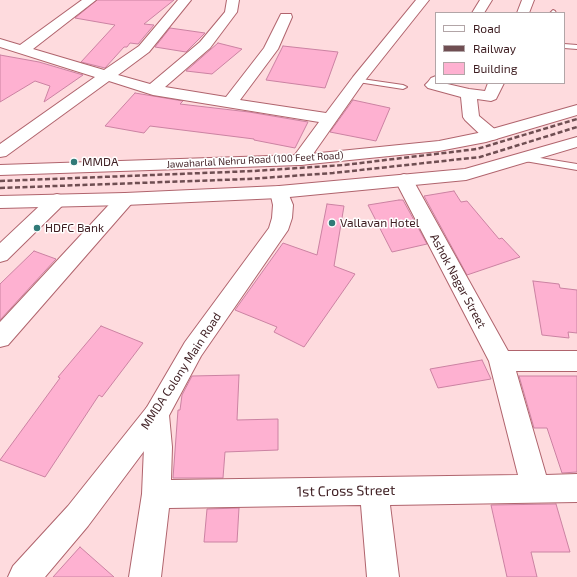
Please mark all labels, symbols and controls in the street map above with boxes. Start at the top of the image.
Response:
legend [435,12,565,84]
text: Road [473,21,501,35]
text: Railway [473,41,516,55]
text: Building [473,61,517,75]
street label: Jawaharlal Nehru Road (100 Feet Road) [166,149,344,171]
place label: MMDA [82,155,118,169]
marker: MMDA [69,157,79,167]
place label: Vallavan Hotel [340,216,419,230]
marker: Vallavan Hotel [327,218,337,228]
place label: HDFC Bank [45,221,104,235]
marker: HDFC Bank [32,223,42,233]
street label: Ashok Nagar Street [427,231,489,331]
street label: MMDA Colony Main Road [138,310,224,432]
street label: 1st Cross Street [296,482,396,500]

